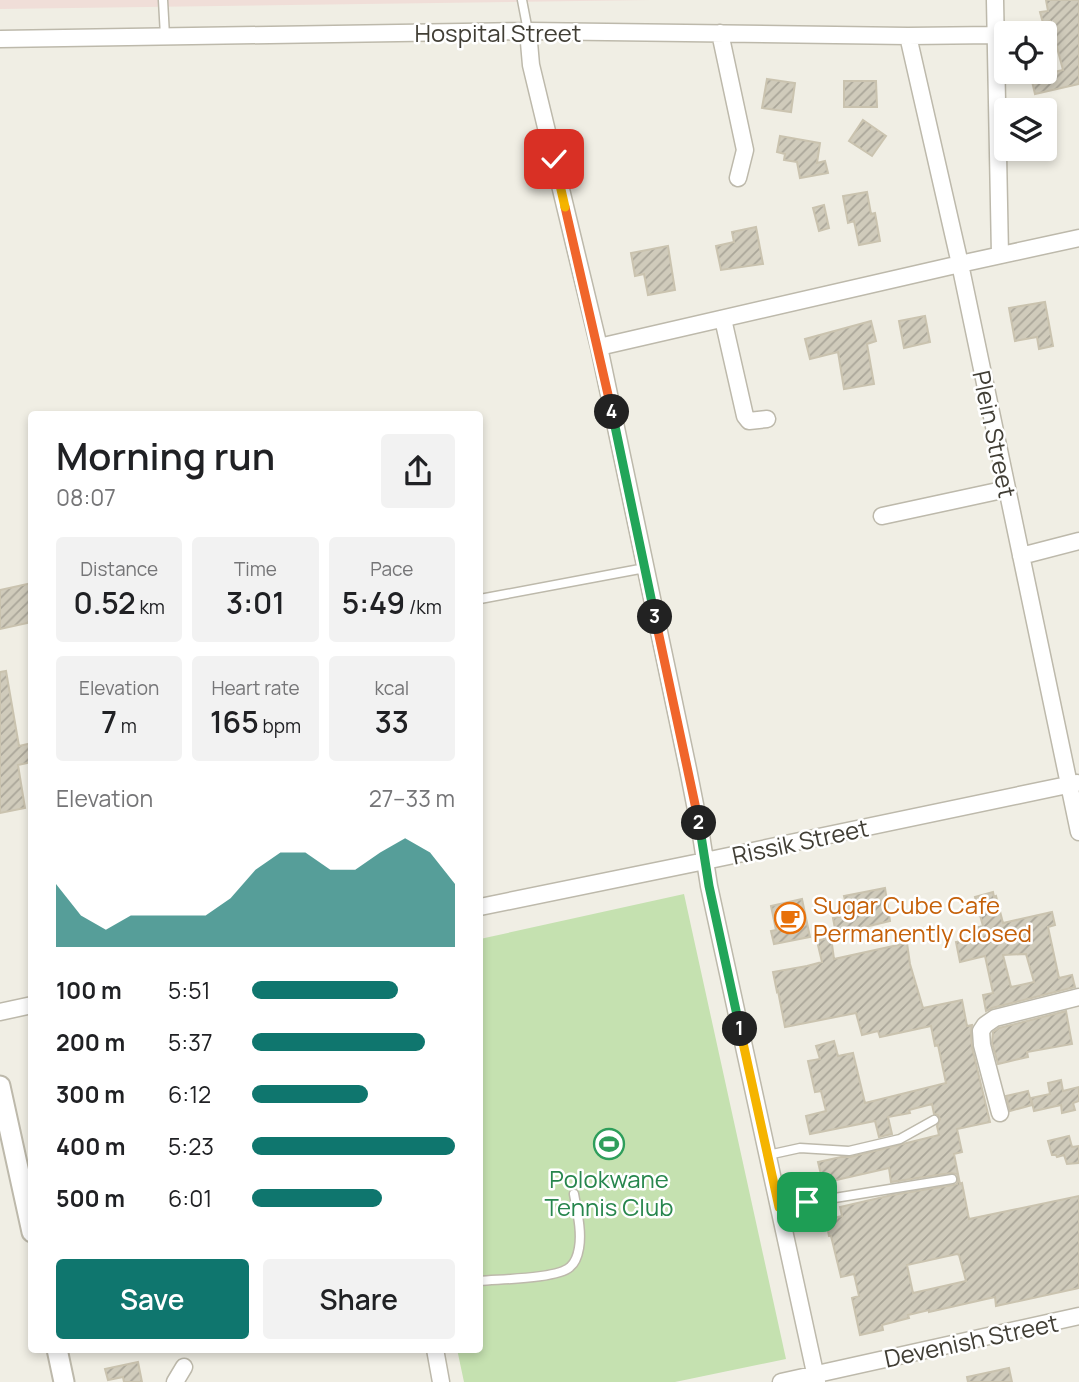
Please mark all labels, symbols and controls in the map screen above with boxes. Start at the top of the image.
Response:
street label: Hospital Street [415,16,581,49]
map controls [994,21,1057,161]
button: locate [994,21,1057,84]
button: layers [994,98,1057,161]
pin [524,129,584,189]
icon: check [535,140,573,178]
street label: Plein Street [965,367,1025,501]
pin: 4 [594,394,630,430]
text: 4 [606,398,617,424]
text: Morning run [56,429,275,481]
button: share [381,434,455,508]
text: 08:07 [56,481,116,513]
text: Distance [80,556,158,582]
text: Time [234,556,277,582]
text: Pace [370,556,413,582]
text: 0.52 [73,582,136,623]
text: 3:01 [226,582,285,623]
text: 5:49 [342,582,405,623]
text: km [136,594,165,620]
text: /km [405,594,442,620]
pin: 3 [638,600,672,634]
text: 3 [649,603,660,629]
text: Elevation [79,675,159,701]
text: Heart rate [211,675,300,701]
text: kcal [374,675,409,701]
text: 7 [101,701,117,742]
text: 165 [210,701,259,742]
text: 33 [375,701,409,742]
text: m [117,713,137,739]
text: bpm [259,713,301,739]
text: Elevation [56,782,153,814]
text: 27–33 m [369,782,455,814]
pin: 2 [682,806,716,840]
text: 2 [693,809,704,835]
street label: Rissik Street [729,810,871,872]
place label: Sugar Cube Cafe Permanently closed [813,888,1032,949]
cafe icon: Sugar Cube Cafe Permanently closed [773,901,807,935]
text: 100 m [56,974,122,1006]
text: 5:51 [168,974,210,1006]
pin: 1 [722,1012,758,1046]
text: 1 [735,1015,744,1041]
text: 200 m [56,1026,125,1058]
text: 5:37 [168,1026,212,1058]
text: 300 m [56,1078,125,1110]
text: 6:12 [168,1078,211,1110]
sports icon: Polokwane Tennis Club [592,1127,626,1161]
text: 400 m [56,1130,126,1162]
text: 5:23 [168,1130,214,1162]
place label: Polokwane Tennis Club [545,1162,673,1223]
pin [777,1172,837,1232]
text: 500 m [56,1182,125,1214]
text: 6:01 [168,1182,212,1214]
icon: arrive [788,1183,826,1221]
button: Save [56,1259,249,1339]
button: Share [263,1259,455,1339]
street label: Devenish Street [881,1305,1061,1375]

